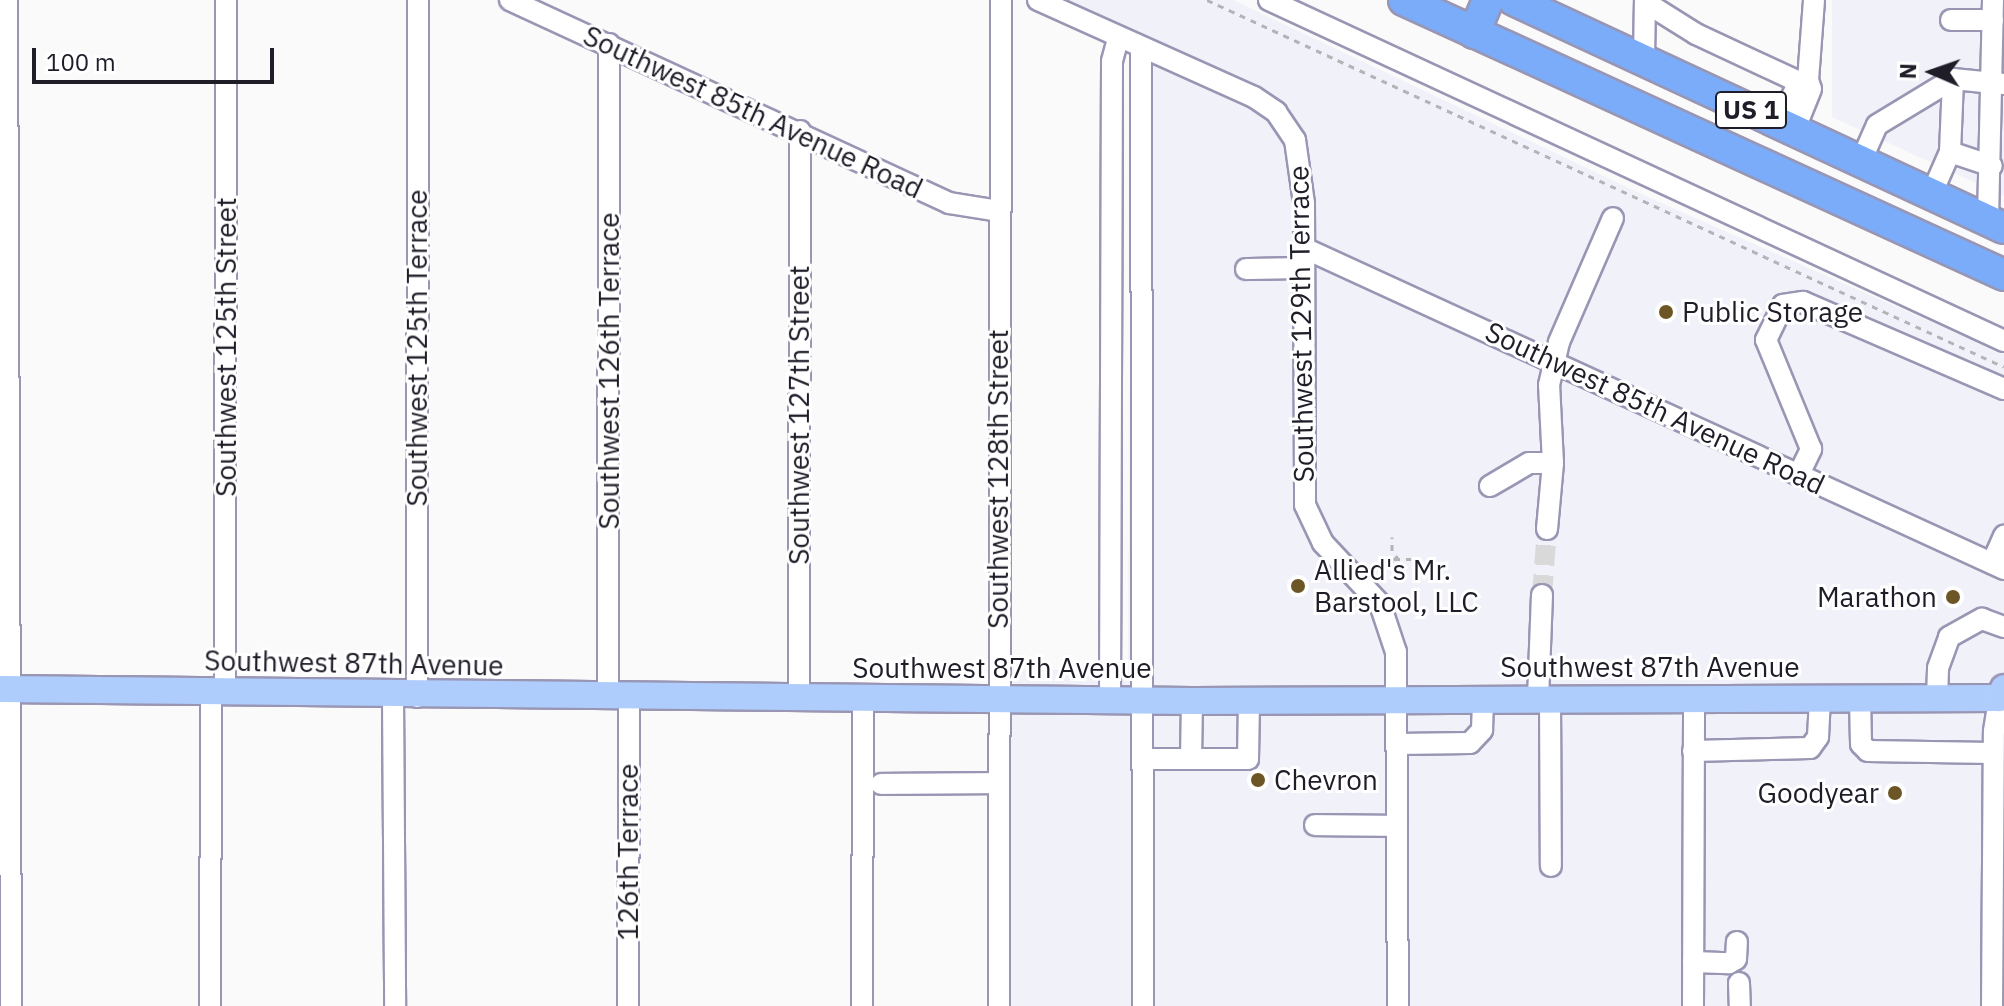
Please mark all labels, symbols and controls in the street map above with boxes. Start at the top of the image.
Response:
street label: Southwest 85th Avenue Road [578,18,928,206]
scale bar [36,32,278,82]
north arrow [1892,32,1972,112]
text: 100 m [46,46,116,78]
text: N [1893,63,1922,80]
road number: US 1 [1713,88,1789,132]
street label: Southwest 129th Terrace [1281,165,1321,483]
street label: Southwest 125th Terrace [400,189,434,507]
street label: Southwest 125th Street [209,197,243,497]
street label: Southwest 126th Terrace [592,212,626,530]
street label: Southwest 127th Street [782,265,816,565]
place label: Public Storage [1682,295,1863,329]
marker: Public Storage [1657,303,1675,321]
street label: Southwest 85th Avenue Road [1480,314,1830,502]
street label: Southwest 128th Street [981,329,1015,629]
place label: Allied's Mr. Barstool, LLC [1314,553,1479,619]
marker: Allied's Mr. Barstool, LLC [1289,577,1307,595]
place label: Marathon [1817,580,1937,614]
marker: Marathon [1944,588,1962,606]
street label: Southwest 87th Avenue [204,644,504,682]
street label: Southwest 87th Avenue [1500,650,1800,684]
street label: Southwest 87th Avenue [852,651,1152,685]
place label: Chevron [1274,763,1378,797]
street label: 126th Terrace [611,764,645,940]
marker: Chevron [1249,771,1267,789]
place label: Goodyear [1758,776,1879,810]
marker: Goodyear [1886,784,1904,802]

